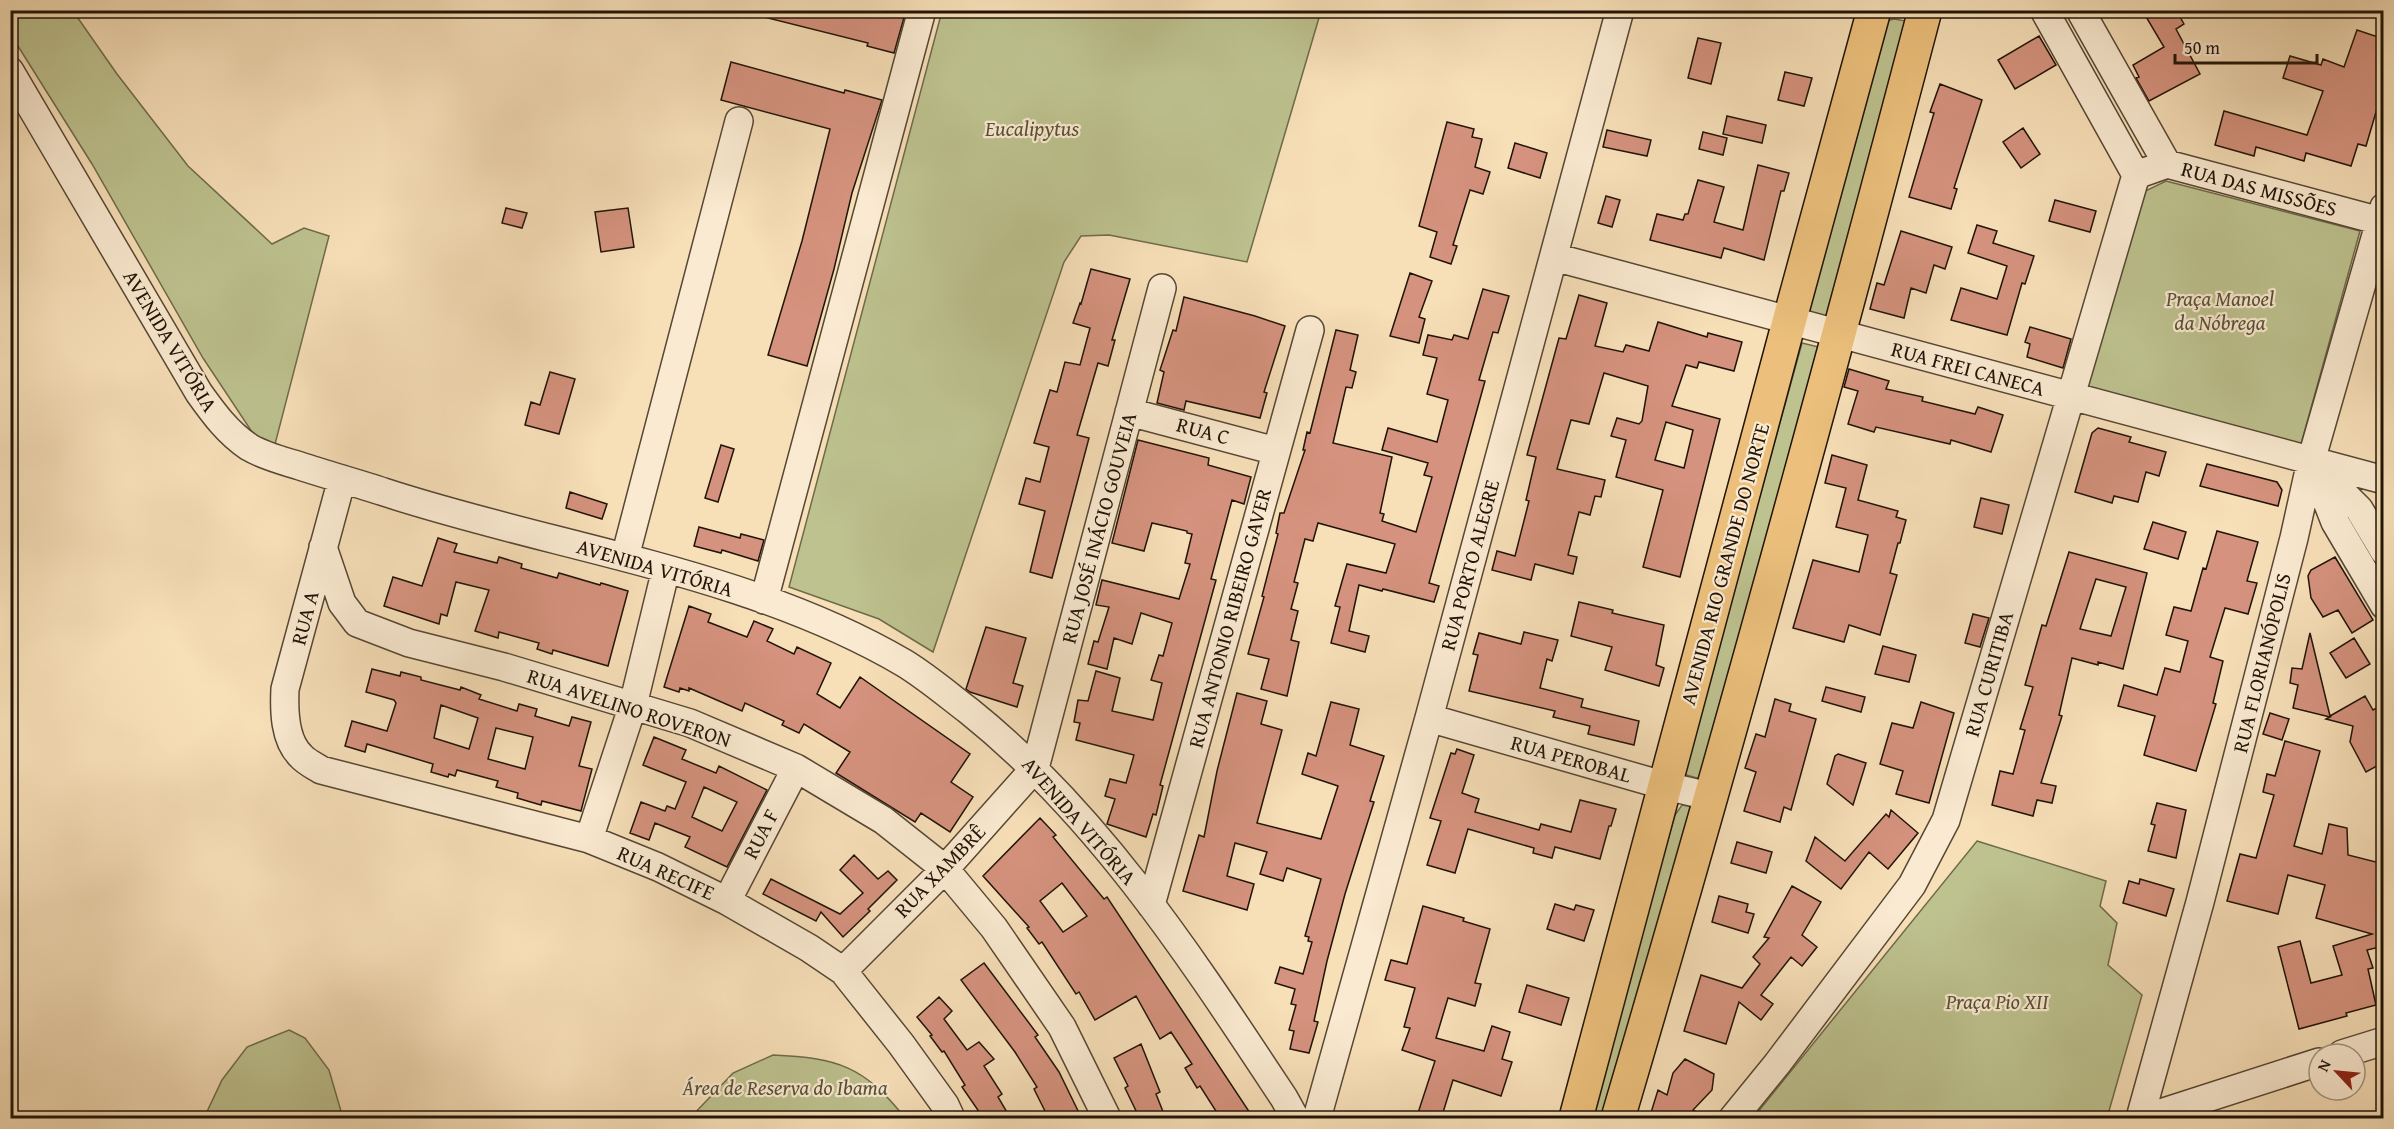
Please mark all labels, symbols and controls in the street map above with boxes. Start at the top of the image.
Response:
scale bar [2175,27,2318,65]
text: 50 m [2184,34,2220,61]
park label: Eucalipytus [984,113,1079,144]
street label: RUA DAS MISSÕES [2178,153,2340,224]
street label: AVENIDA VITÓRIA [116,264,225,418]
park label: Praça Manoel da Nóbrega [2165,283,2274,338]
street label: RUA FREI CANECA [1888,333,2049,404]
street label: RUA JOSÉ INÁCIO GOUVEIA [1053,409,1144,647]
street label: RUA C [1173,409,1233,452]
street label: AVENIDA RIO GRANDE DO NORTE [1672,419,1777,708]
street label: RUA PORTO ALEGRE [1432,476,1507,654]
street label: RUA ANTONIO RIBEIRO GAVER [1180,484,1279,751]
street label: AVENIDA VITÓRIA [573,530,737,605]
street label: RUA FLORIANÓPOLIS [2224,570,2299,756]
street label: RUA A [282,587,327,648]
street label: RUA CURITIBA [1956,607,2021,740]
street label: RUA AVELINO ROVERON [523,660,735,755]
street label: RUA PEROBAL [1507,727,1635,790]
street label: AVENIDA VITÓRIA [1015,750,1144,892]
street label: RUA F [735,803,786,864]
street label: RUA XAMBRÊ [887,817,993,925]
street label: RUA RECIFE [613,837,720,908]
park label: Praça Pio XII [1945,986,2049,1017]
north arrow [2307,1042,2367,1102]
text: N [2310,1055,2337,1075]
park label: Área de Reserva do Ibama [681,1072,888,1103]

